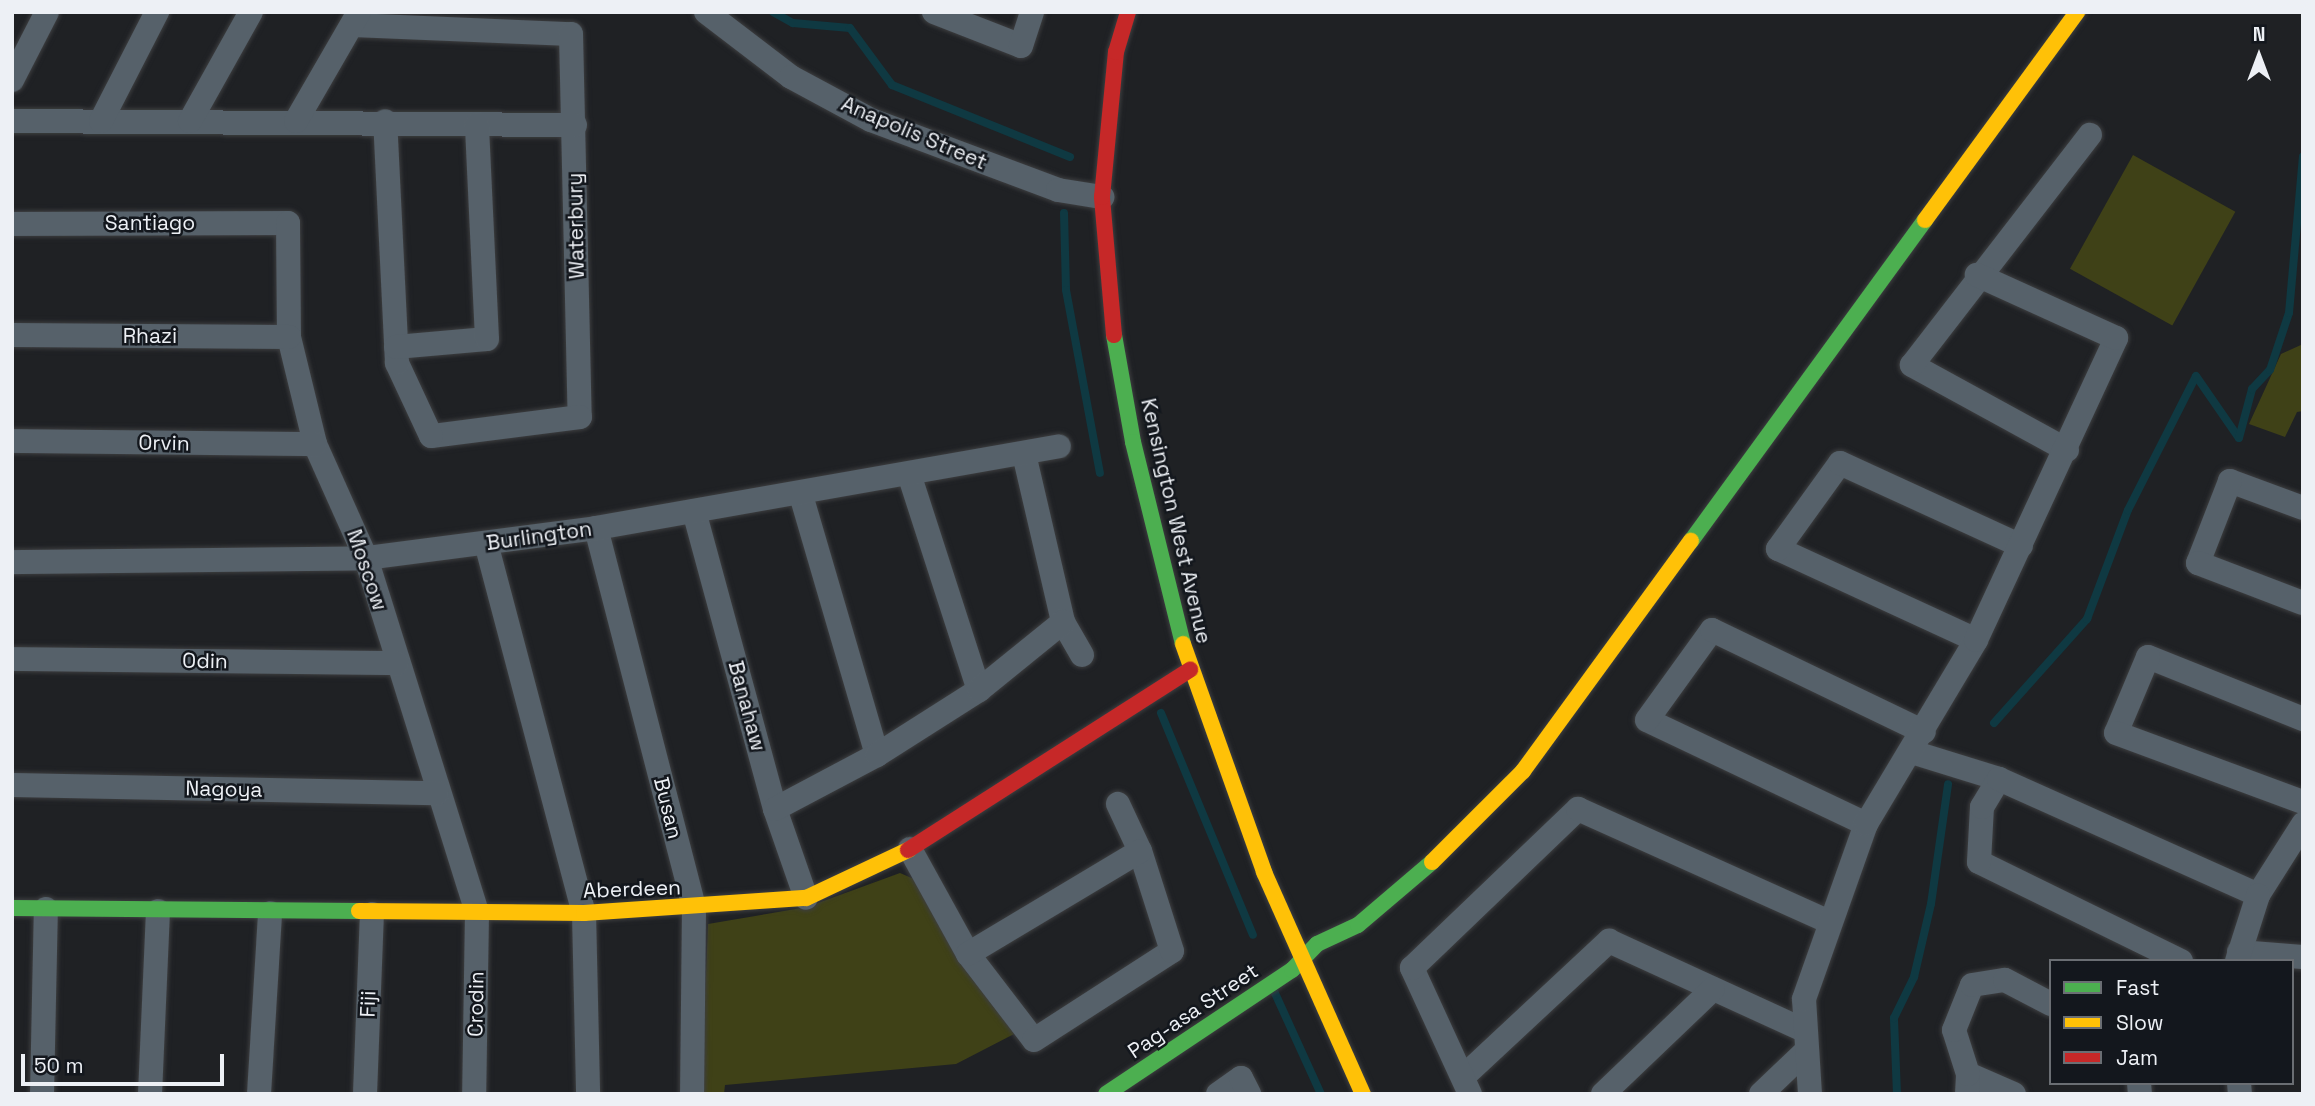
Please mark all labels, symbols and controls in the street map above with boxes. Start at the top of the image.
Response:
north arrow [2224,21,2294,91]
text: N [2253,22,2265,47]
street label: Anapolis Street [837,91,991,175]
street label: Waterbury [562,173,590,279]
street label: Santiago [105,210,195,236]
street label: Rhazi [123,323,177,349]
street label: Kensington West Avenue [1135,396,1217,646]
street label: Orvin [138,430,190,456]
street label: Burlington [485,516,593,556]
street label: Moscow [341,526,393,614]
street label: Odin [182,648,228,674]
street label: Banahaw [723,658,771,754]
street label: Busan [648,775,688,841]
street label: Nagoya [185,776,263,802]
street label: Aberdeen [583,875,681,903]
street label: Pag-asa Street [1123,958,1263,1064]
legend [2049,959,2294,1085]
street label: Crodin [463,971,489,1037]
text: Fast [2116,974,2160,1001]
street label: Fiji [355,990,381,1018]
text: Slow [2116,1009,2164,1036]
scale bar [24,1040,228,1084]
text: Jam [2116,1044,2158,1071]
text: 50 m [34,1052,84,1079]

